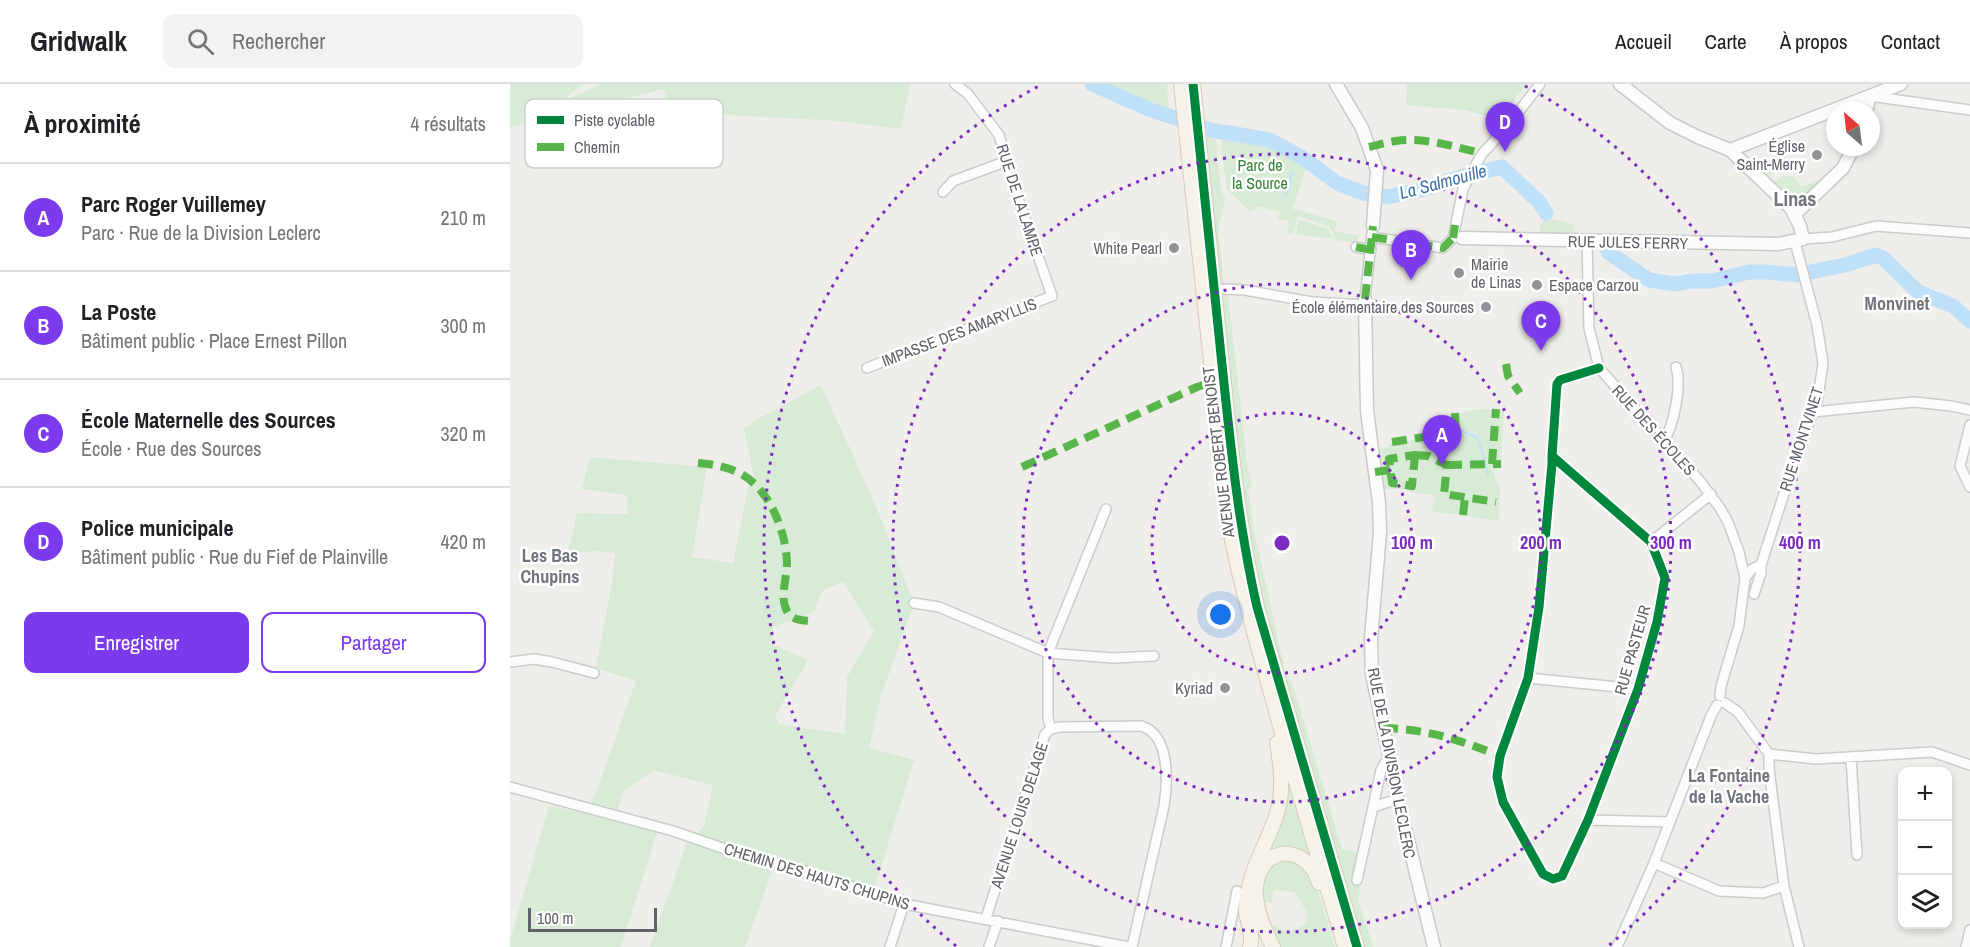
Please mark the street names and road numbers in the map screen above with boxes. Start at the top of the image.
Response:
street label: RUE DE LA LAMPE [992,141,1048,259]
street label: RUE JULES FERRY [1568,230,1688,254]
street label: IMPASSE DES AMARYLLIS [878,292,1040,372]
street label: AVENUE ROBERT BENOIST [1197,365,1240,540]
street label: RUE DES ÉCOLES [1607,380,1701,480]
street label: RUE MONTVINET [1774,384,1828,494]
street label: RUE PASTEUR [1609,602,1655,697]
street label: RUE DE LA DIVISION LECLERC [1363,666,1421,860]
street label: AVENUE LOUIS DELAGE [985,739,1053,892]
street label: CHEMIN DES HAUTS CHUPINS [721,837,913,915]

